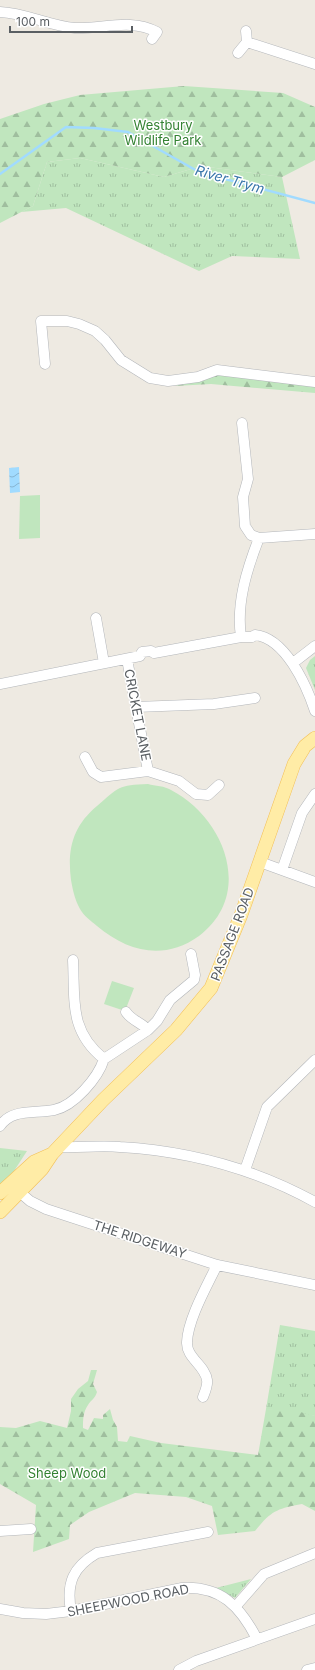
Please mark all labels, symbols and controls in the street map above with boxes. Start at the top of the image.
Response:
scale bar [10,8,132,34]
text: 100 m [16,14,50,29]
park label: Westbury Wildlife Park [125,117,201,148]
water label: River Trym [193,161,267,197]
street label: CRICKET LANE [121,668,155,762]
street label: PASSAGE ROAD [207,885,257,983]
street label: THE RIDGEWAY [91,1216,189,1262]
park label: Sheep Wood [28,1465,106,1481]
street label: SHEEPWOOD ROAD [66,1580,190,1620]

